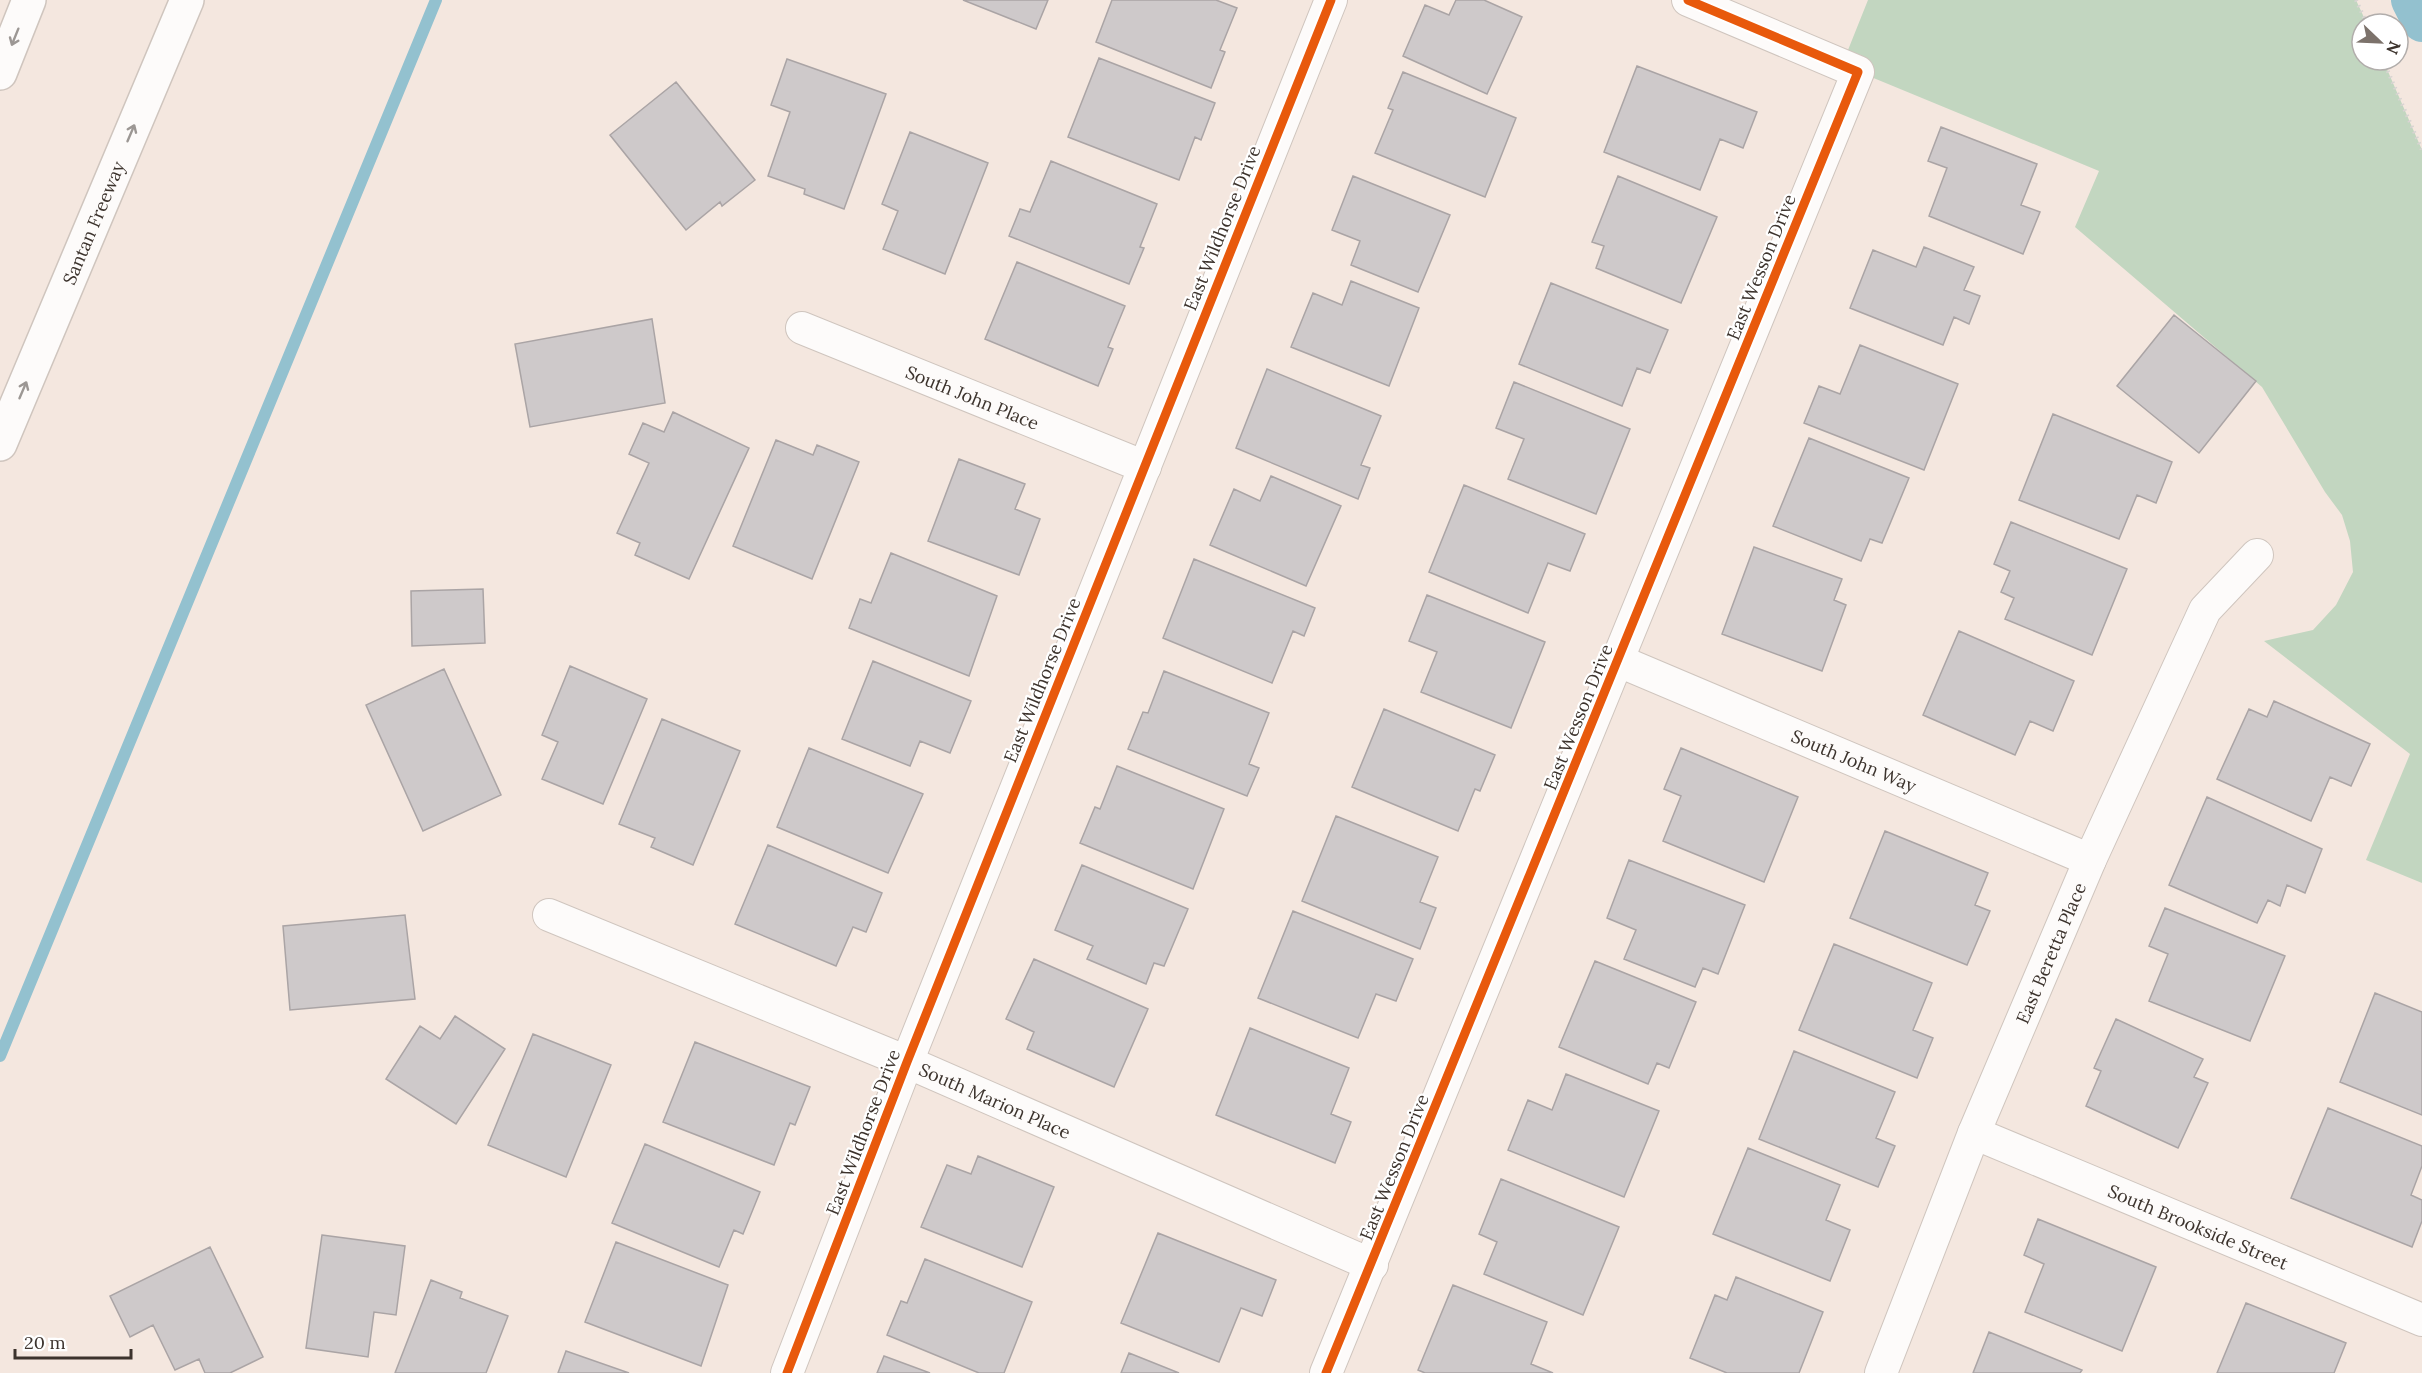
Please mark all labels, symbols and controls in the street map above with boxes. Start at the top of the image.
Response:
north arrow [2350,12,2410,72]
one-way arrow [9,27,20,45]
text: N [2382,38,2405,57]
one-way arrow [126,124,137,143]
street label: East Wildhorse Drive [1178,142,1266,314]
street label: Santan Freeway [57,157,130,288]
street label: East Wesson Drive [1721,190,1801,343]
street label: South John Place [902,360,1043,435]
one-way arrow [18,382,29,400]
street label: East Wildhorse Drive [998,594,1086,766]
street label: East Wesson Drive [1538,640,1618,793]
street label: South John Way [1788,724,1920,797]
street label: East Beretta Place [2010,879,2091,1027]
street label: East Wildhorse Drive [821,1046,905,1218]
street label: South Marion Place [916,1057,1075,1144]
street label: East Wesson Drive [1354,1090,1434,1243]
street label: South Brookside Street [2105,1179,2292,1274]
scale bar [15,1322,130,1360]
text: 20 m [24,1331,66,1354]

